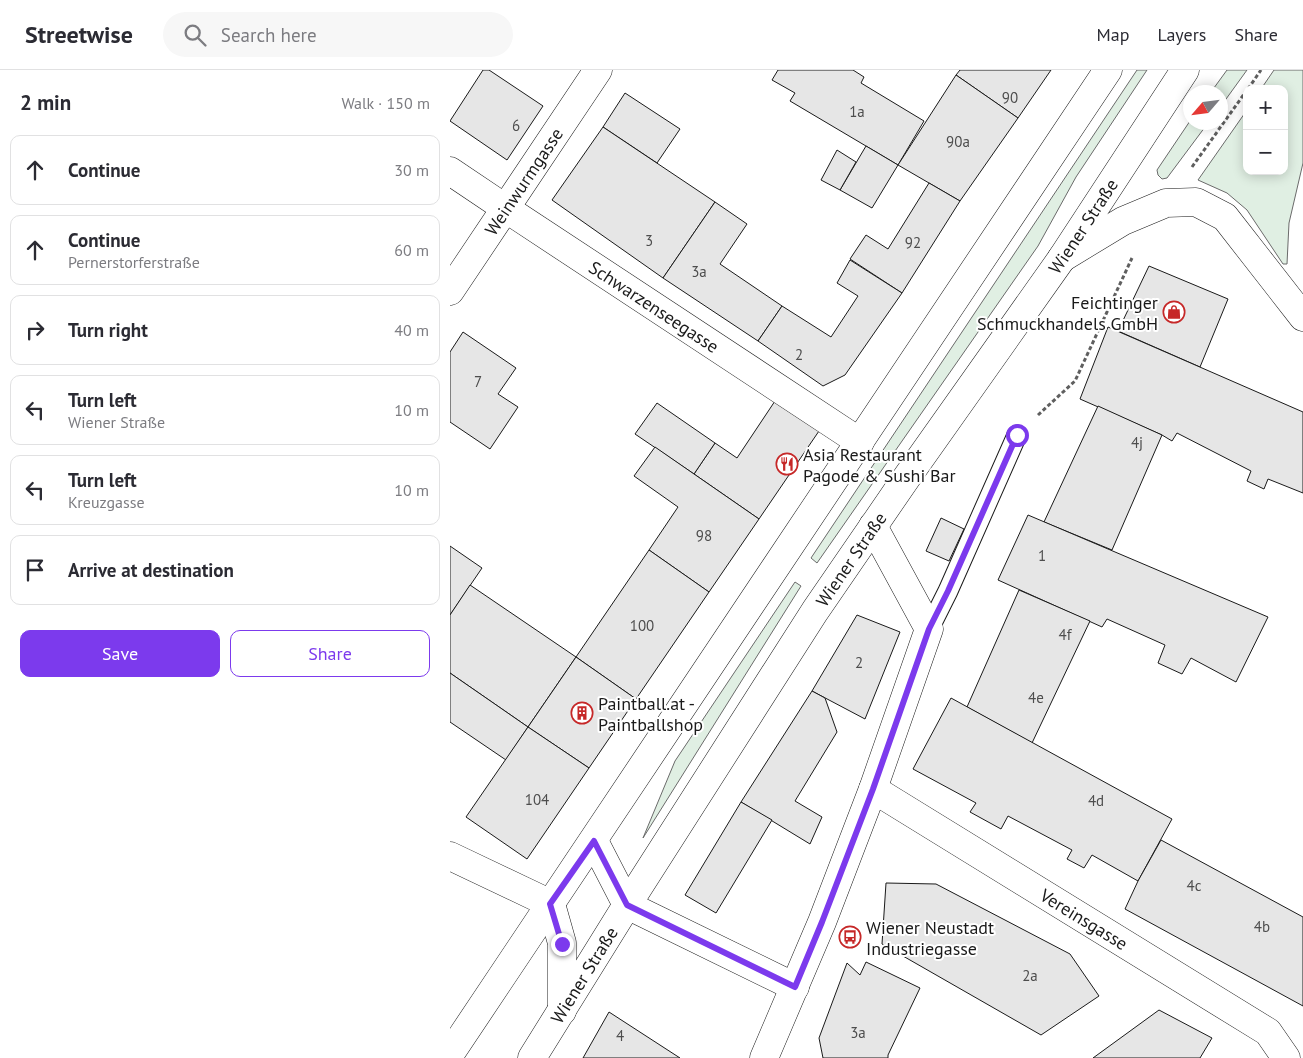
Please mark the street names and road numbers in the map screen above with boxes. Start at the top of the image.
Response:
street label: Weinwurmgasse [479,123,568,239]
street label: Wiener Straße [1043,174,1122,278]
street label: Schwarzenseegasse [585,255,724,358]
street label: Wiener Straße [810,508,891,611]
street label: Vereinsgasse [1035,883,1132,955]
street label: Wiener Straße [545,922,622,1027]

